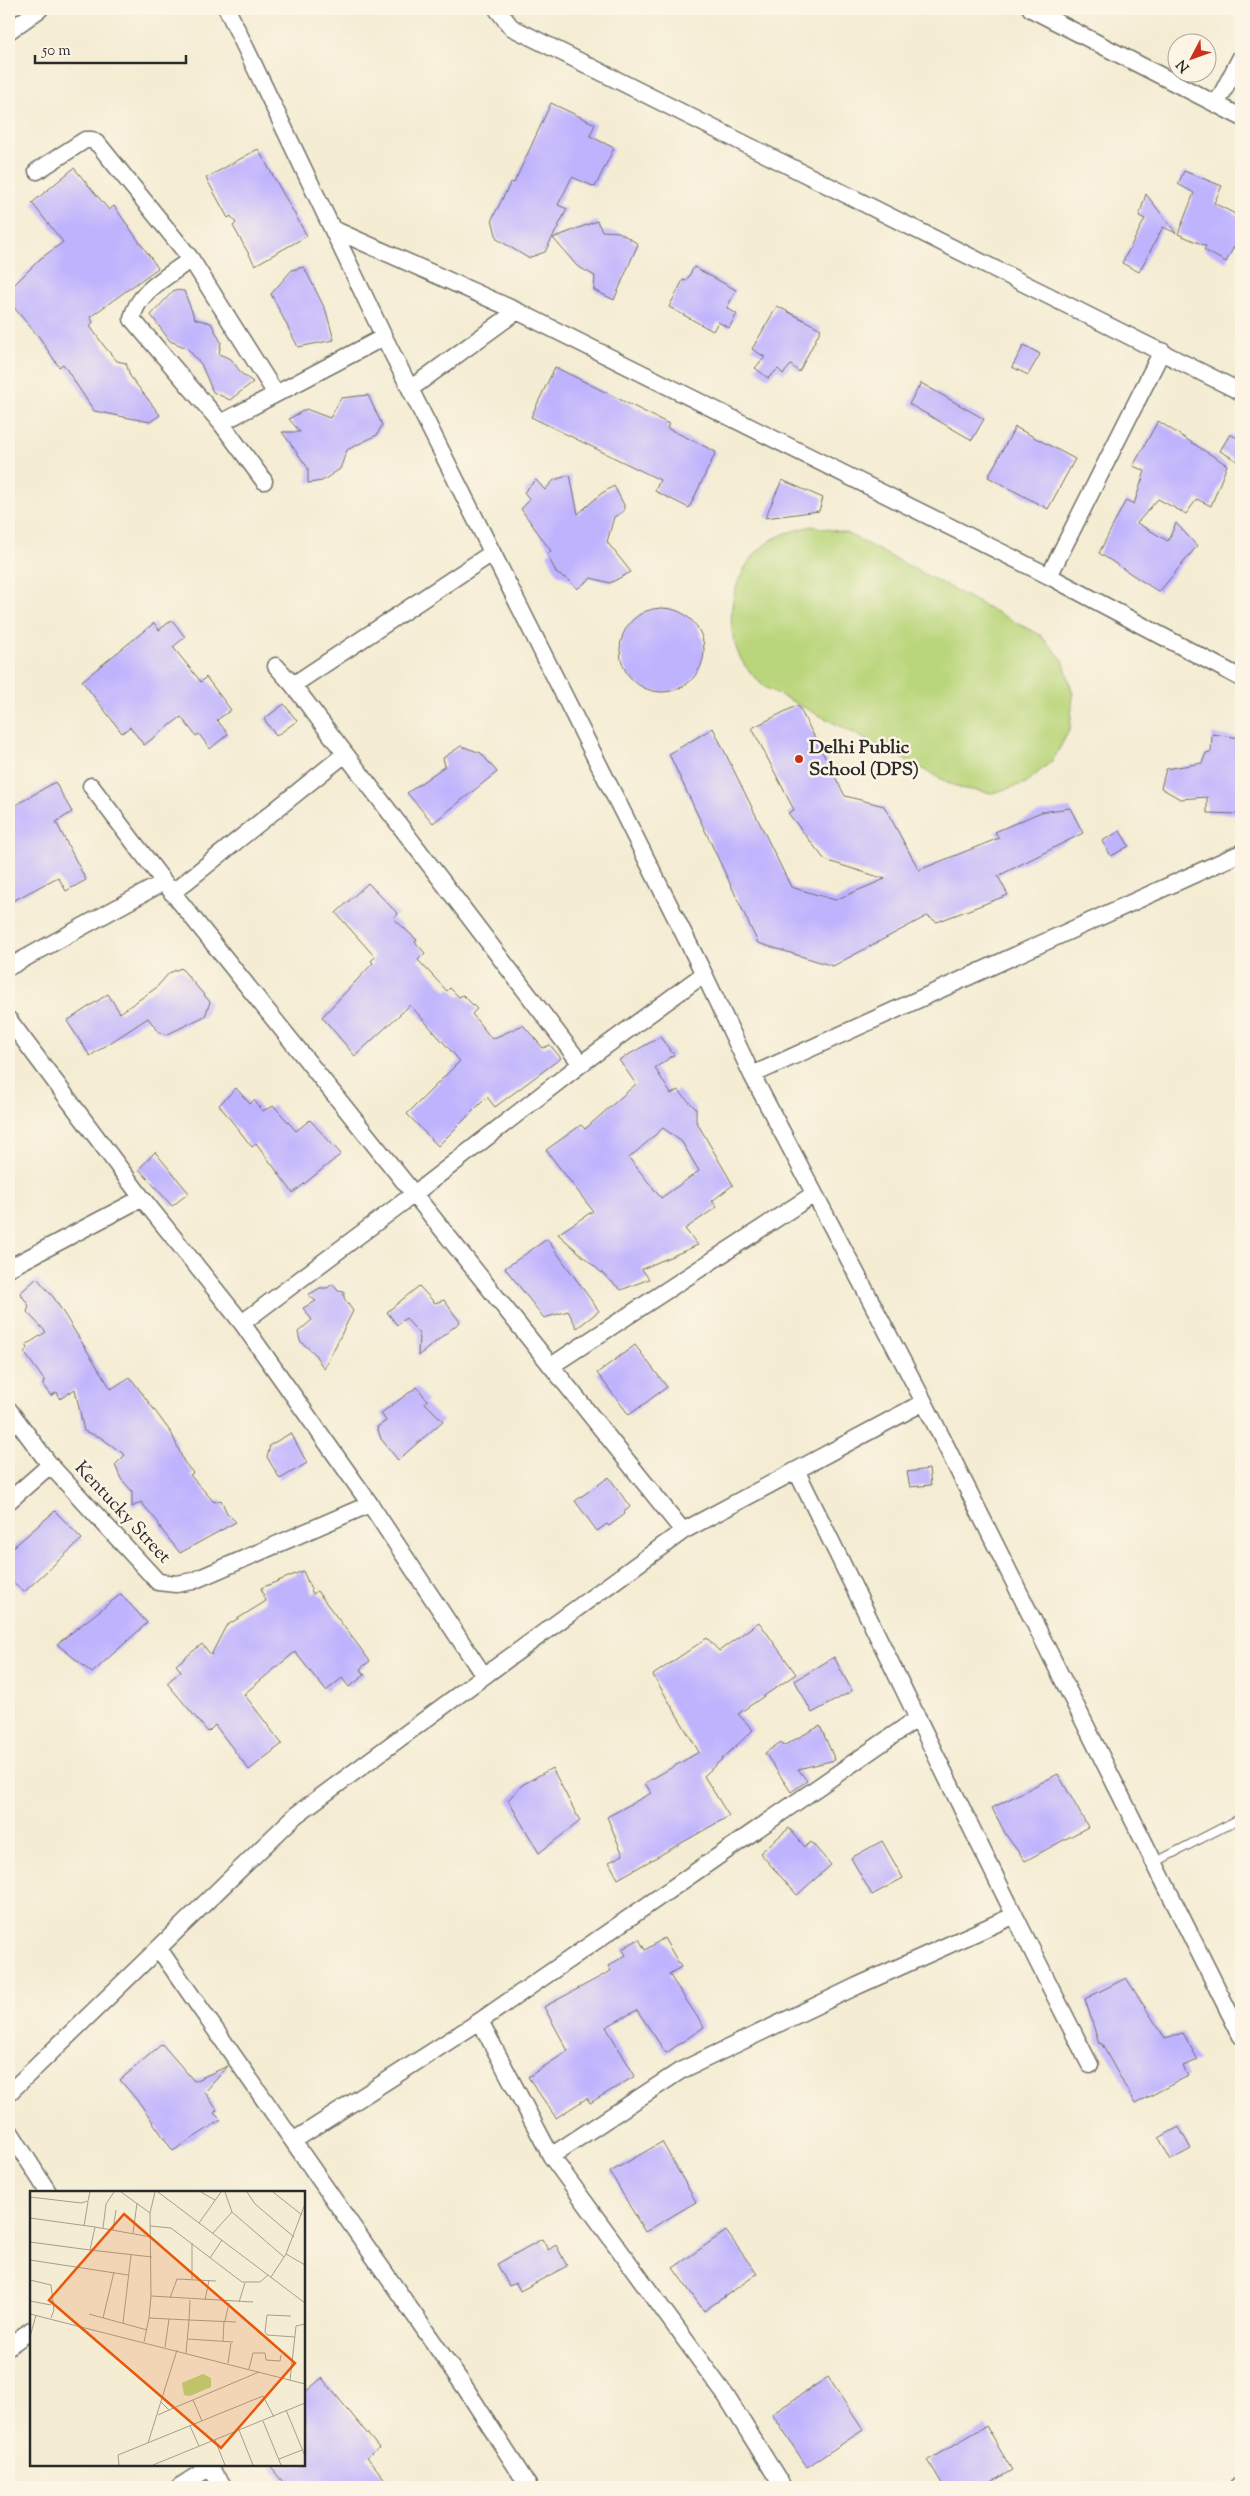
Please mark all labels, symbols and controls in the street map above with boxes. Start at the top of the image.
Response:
scale bar [35,32,186,64]
north arrow [1168,32,1218,82]
text: 50 m [41,41,71,62]
text: N [1172,54,1195,76]
place label: Delhi Public School (DPS) [809,735,919,784]
marker: Delhi Public School (DPS) [793,753,805,765]
street label: Kentucky Street [67,1456,177,1571]
inset map [30,2191,305,2466]

